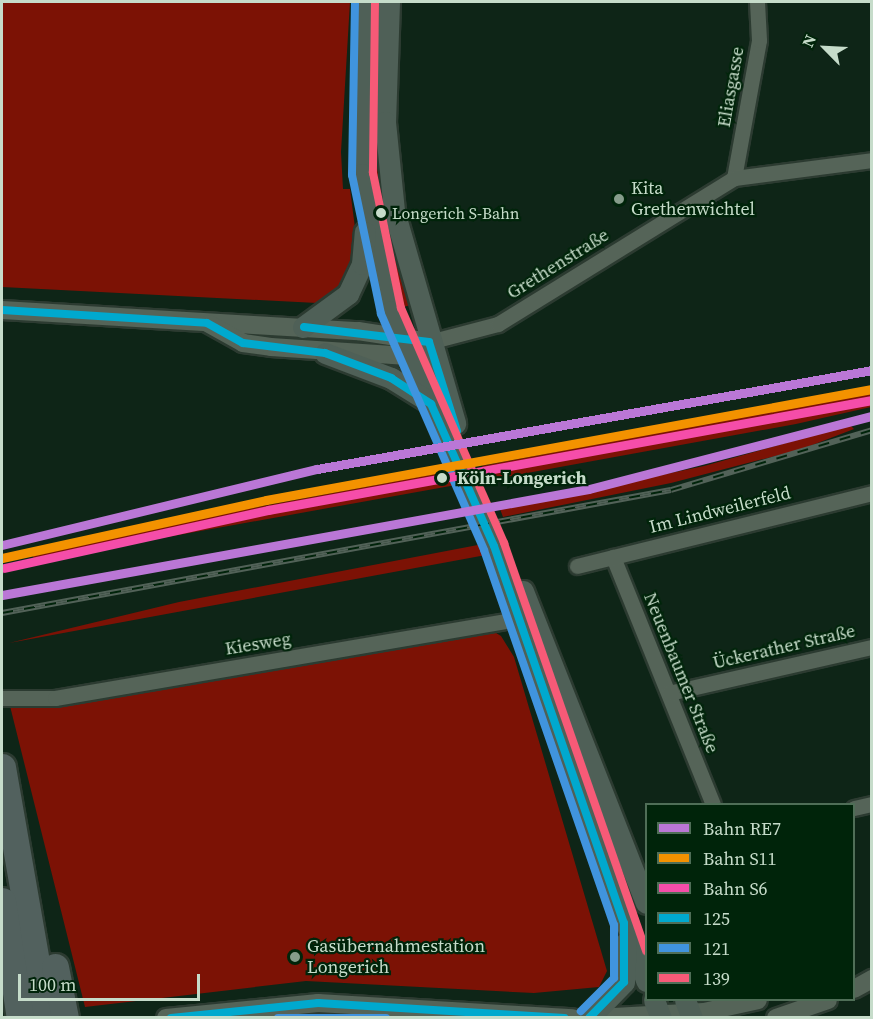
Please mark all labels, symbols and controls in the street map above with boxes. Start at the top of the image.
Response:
north arrow [795,18,855,78]
text: N [796,31,821,50]
street label: Eliasgasse [713,45,749,129]
place label: Kita Grethenwichtel [631,178,755,220]
marker: Kita Grethenwichtel [612,192,626,206]
place label: Longerich S-Bahn [392,203,520,223]
marker: Longerich S-Bahn [375,207,387,219]
street label: Grethenstraße [503,224,613,304]
place label: Köln-Longerich [457,467,587,489]
marker: Köln-Longerich [432,468,452,488]
street label: Im Lindweilerfeld [647,482,793,538]
street label: Neuenbaumer Straße [639,590,723,756]
street label: Ückerather Straße [711,620,857,674]
street label: Kiesweg [224,628,292,660]
legend [645,803,855,1001]
text: Bahn RE7 [703,816,781,841]
text: Bahn S11 [703,846,777,871]
text: Bahn S6 [703,876,768,901]
text: 125 [703,906,730,931]
place label: Gasübernahmestation Longerich [307,936,485,978]
text: 121 [703,936,730,961]
marker: Gasübernahmestation Longerich [288,950,302,964]
scale bar [21,962,202,1000]
text: 139 [703,966,730,991]
text: 100 m [29,972,76,997]

